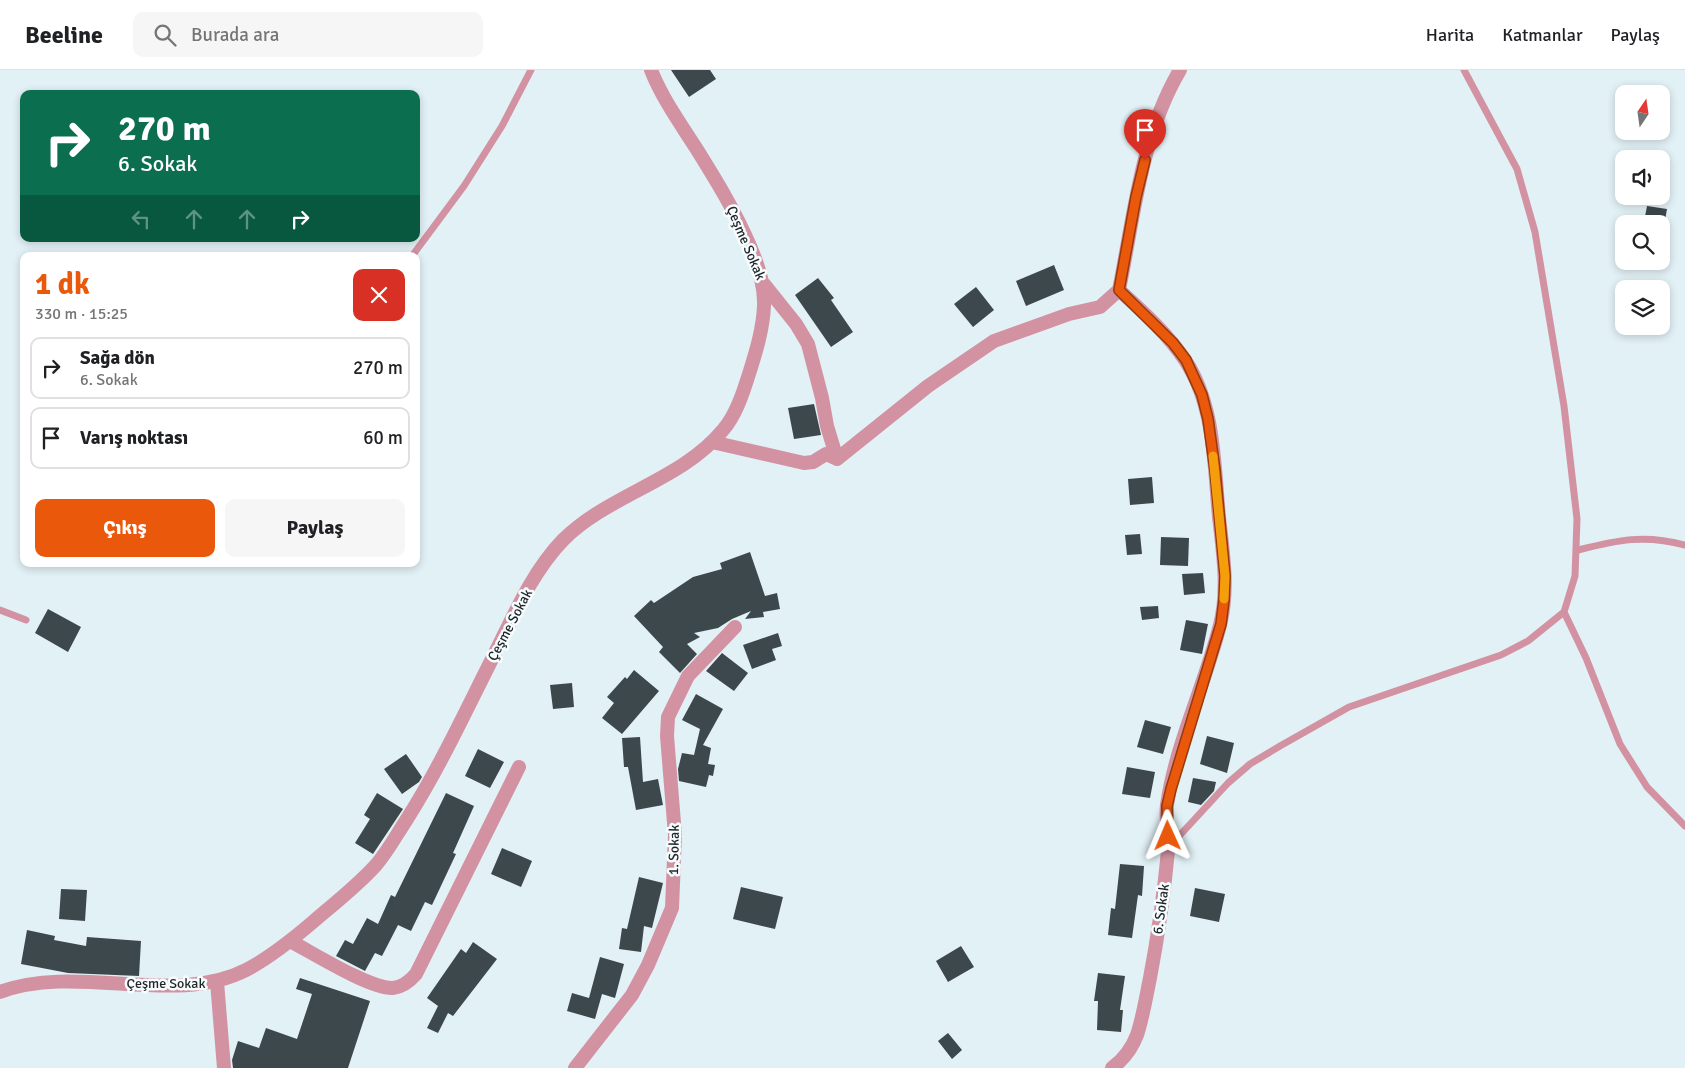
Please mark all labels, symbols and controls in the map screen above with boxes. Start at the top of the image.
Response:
search box [133,12,483,57]
text: Beeline [25,20,103,50]
icon: search [151,21,179,49]
text: Burada ara [191,23,279,47]
text: Harita [1426,24,1474,46]
text: Katmanlar [1502,24,1583,46]
text: Paylaş [1611,24,1660,46]
north arrow [1615,85,1670,140]
map controls [1615,85,1670,335]
text: 270 m [118,107,211,150]
pin [1124,109,1166,160]
icon: right [35,110,100,175]
icon: arrive [1131,116,1159,144]
text: 6. Sokak [118,150,197,177]
button: sound [1615,150,1670,205]
street label: Çeşme Sokak [723,203,769,283]
icon: left [127,205,155,233]
icon: ahead [180,205,208,233]
icon: ahead [233,205,261,233]
icon: right [286,205,314,233]
button: search [1615,215,1670,270]
text: 1 dk [35,266,90,303]
button: close [353,269,405,321]
button: layers [1615,280,1670,335]
text: 330 m · 15:25 [35,304,128,324]
text: Sağa dön [80,346,155,370]
icon: right [37,354,65,382]
text: 270 m [353,356,403,380]
text: 6. Sokak [80,370,138,390]
icon: arrive [37,424,65,452]
text: Varış noktası [80,426,188,450]
text: 60 m [363,426,403,450]
button: Çıkış [35,499,215,557]
button: Paylaş [225,499,405,557]
street label: Çeşme Sokak [484,586,536,664]
position arrow [1141,809,1193,861]
street label: 1. Sokak [665,825,683,875]
street label: 6. Sokak [1149,883,1173,935]
street label: Çeşme Sokak [127,975,205,992]

